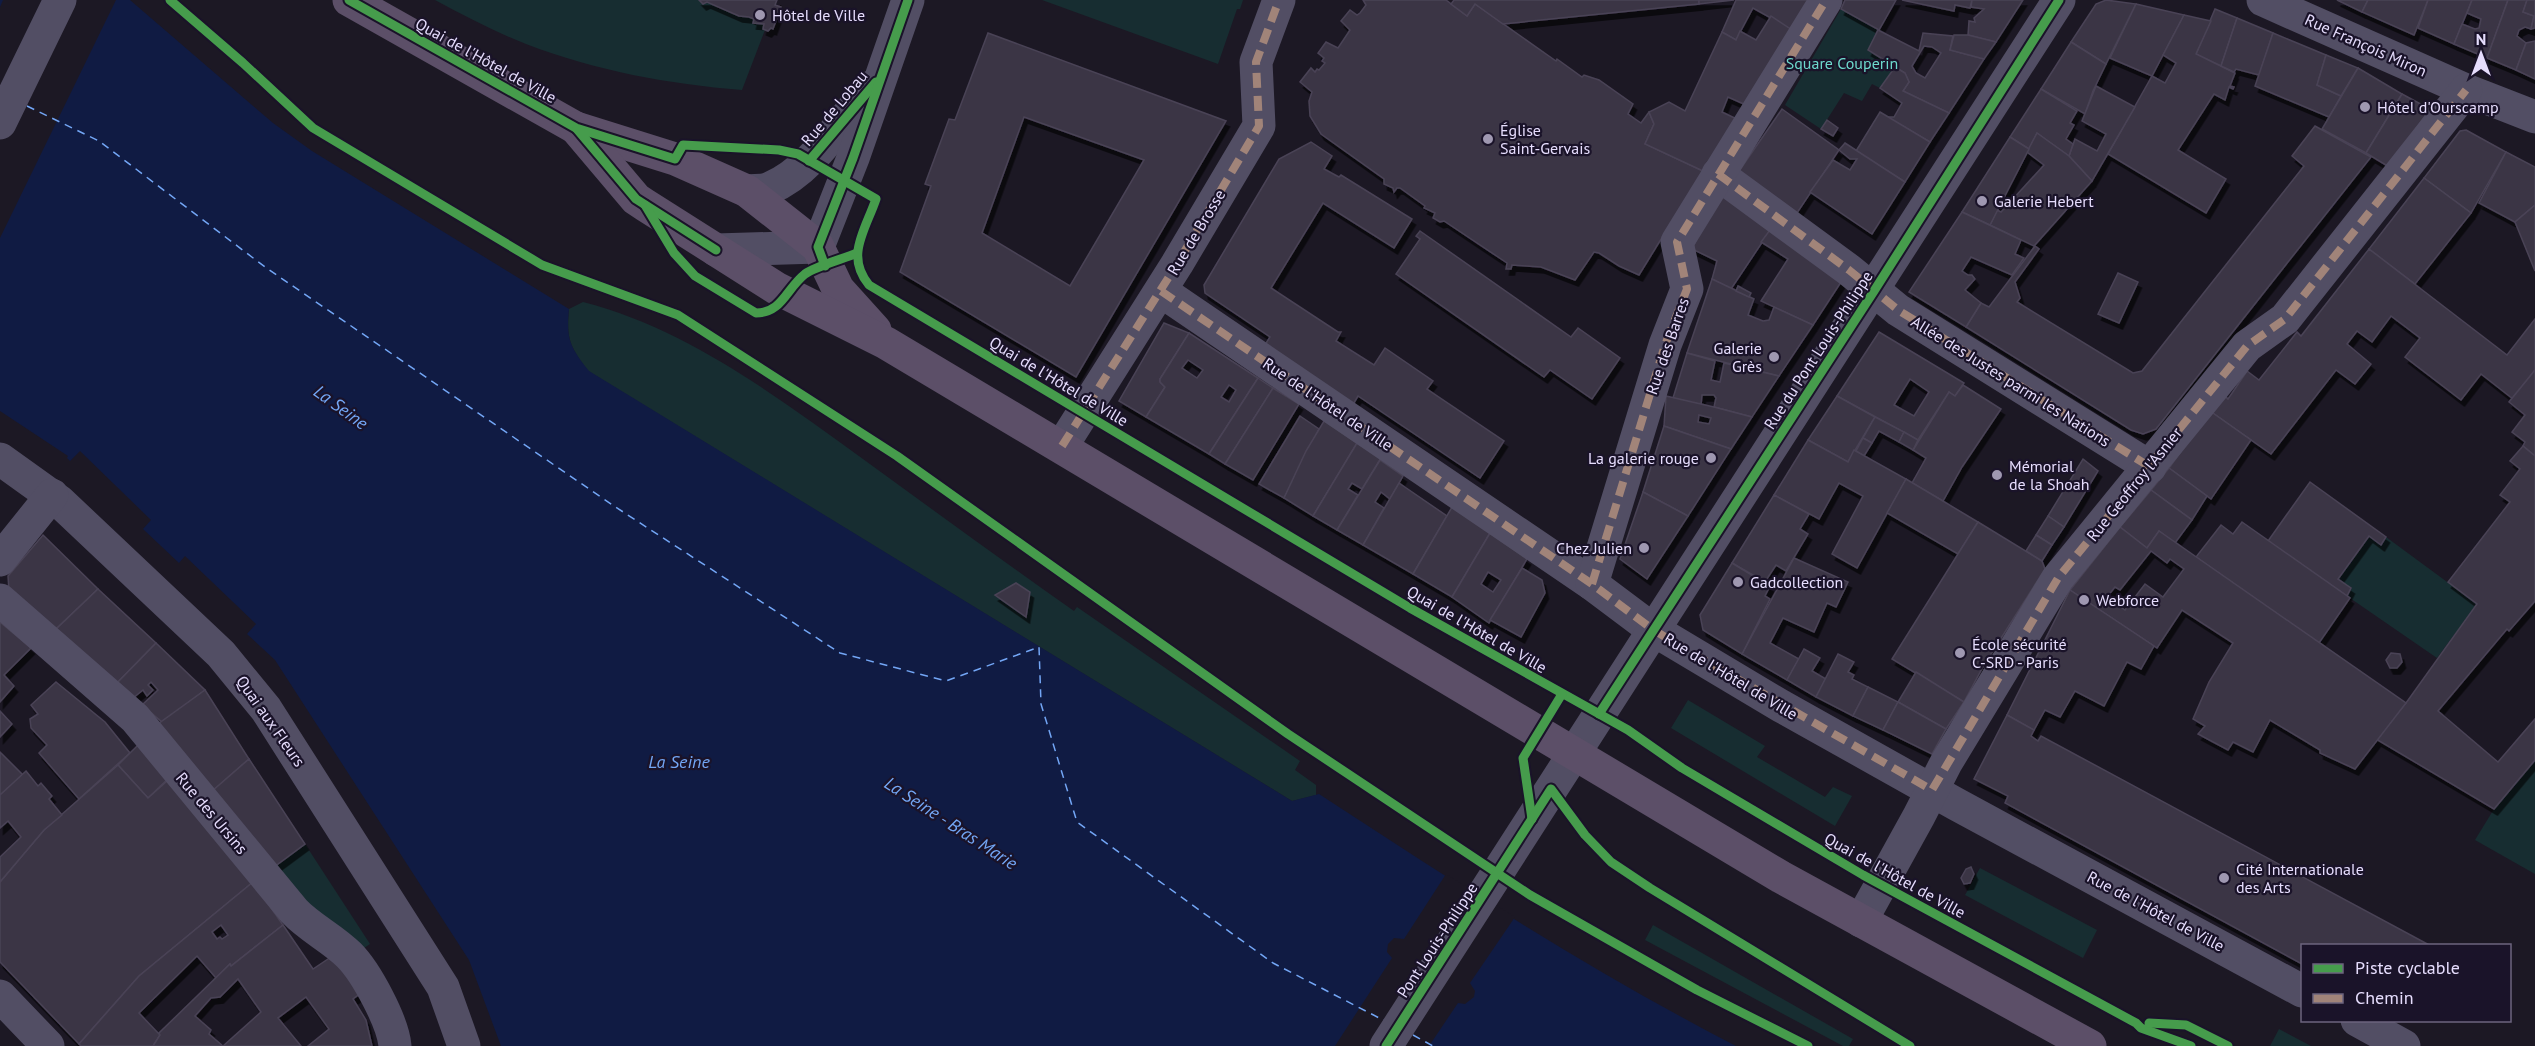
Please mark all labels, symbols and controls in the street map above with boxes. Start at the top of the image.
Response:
place label: Hôtel de Ville [772,5,865,25]
marker: Hôtel de Ville [753,8,767,22]
street label: Rue François Miron [2302,9,2430,81]
street label: Quai de l'Hôtel de Ville [412,13,560,107]
north arrow [2451,24,2511,84]
text: N [2476,29,2486,49]
park label: Square Couperin [1786,53,1898,73]
street label: Rue de Lobau [797,66,871,150]
place label: Hôtel d'Ourscamp [2377,97,2499,117]
marker: Hôtel d'Ourscamp [2358,100,2372,114]
place label: Église Saint-Gervais [1500,120,1590,158]
marker: Église Saint-Gervais [1481,132,1495,146]
street label: Rue de Brosse [1163,186,1229,278]
place label: Galerie Hebert [1994,191,2094,211]
marker: Galerie Hebert [1975,194,1989,208]
street label: Rue du Pont Louis-Philippe [1759,267,1877,433]
street label: Rue des Barres [1641,295,1693,397]
street label: Allée des Justes parmi les Nations [1908,311,2115,451]
street label: Quai de l'Hôtel de Ville [986,332,1132,430]
place label: Galerie Grès [1714,338,1762,376]
marker: Galerie Grès [1767,350,1781,364]
street label: Rue de l'Hôtel de Ville [1259,353,1397,455]
water label: La Seine [309,380,373,435]
street label: Rue Geoffroy l'Asnier [2082,423,2186,545]
place label: La galerie rouge [1588,448,1699,468]
marker: La galerie rouge [1704,451,1718,465]
place label: Mémorial de la Shoah [2009,456,2089,494]
marker: Mémorial de la Shoah [1990,468,2004,482]
place label: Chez Julien [1556,538,1632,558]
marker: Chez Julien [1637,541,1651,555]
place label: Gadcollection [1750,572,1843,592]
marker: Gadcollection [1731,575,1745,589]
street label: Quai de l'Hôtel de Ville [1403,581,1551,677]
place label: Webforce [2096,590,2159,610]
marker: Webforce [2077,593,2091,607]
street label: Rue de l'Hôtel de Ville [1660,628,1802,724]
place label: École sécurité C-SRD - Paris [1972,634,2067,672]
marker: École sécurité C-SRD - Paris [1953,646,1967,660]
street label: Quai aux Fleurs [232,672,310,771]
water label: La Seine [648,750,710,773]
street label: Rue des Ursins [172,768,252,858]
water label: La Seine - Bras Marie [880,771,1022,875]
street label: Quai de l'Hôtel de Ville [1821,828,1969,922]
place label: Cité Internationale des Arts [2236,859,2364,897]
street label: Rue de l'Hôtel de Ville [2084,866,2228,956]
marker: Cité Internationale des Arts [2217,871,2231,885]
street label: Pont Louis-Philippe [1392,879,1482,1001]
legend [2301,944,2511,1022]
text: Piste cyclable [2355,956,2460,979]
text: Chemin [2355,986,2414,1009]

